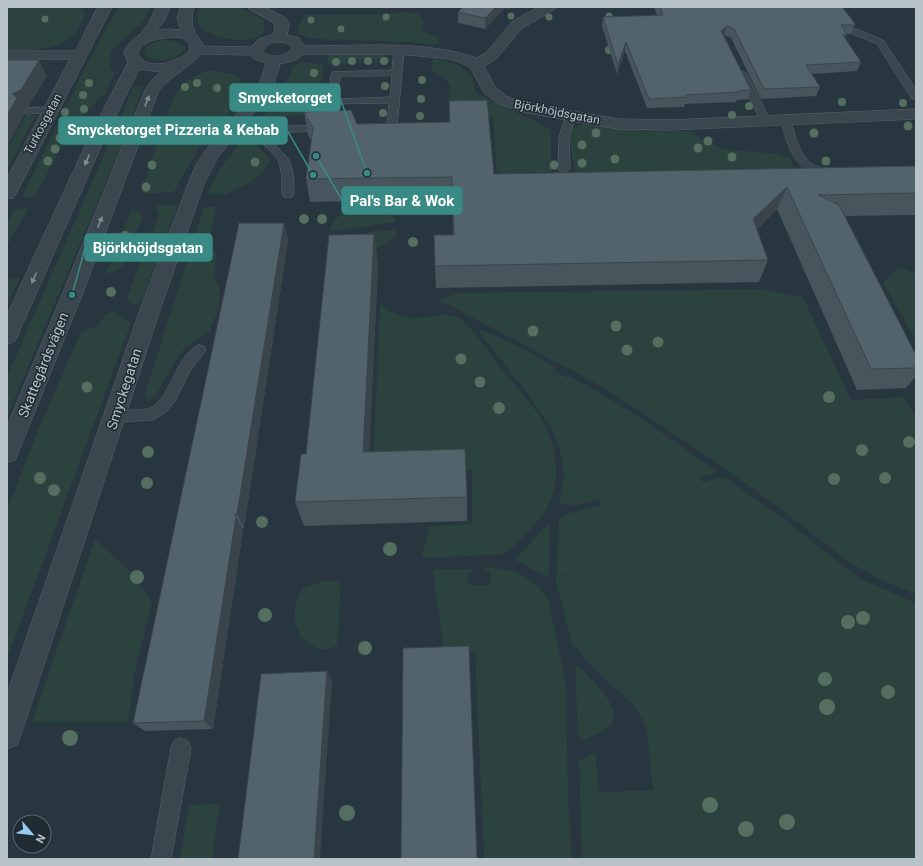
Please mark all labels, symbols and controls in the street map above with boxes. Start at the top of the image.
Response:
callout: Smycketorget [230,84,340,111]
text: Smycketorget [238,89,332,107]
street label: Turkosgatan [21,91,65,157]
one-way arrow [145,95,151,107]
street label: Björkhöjdsgatan [513,97,601,127]
callout: Smycketorget Pizzeria & Kebab [59,117,287,144]
text: Smycketorget Pizzeria & Kebab [67,121,279,139]
one-way arrow [84,154,90,165]
callout: Pal's Bar & Wok [342,187,462,214]
text: Pal's Bar & Wok [350,192,455,210]
one-way arrow [98,216,104,228]
callout: Björkhöjdsgatan [85,234,212,261]
text: Björkhöjdsgatan [93,239,203,257]
one-way arrow [30,273,36,285]
street label: Skattegårdsvägen [15,310,71,420]
street label: Smyckegatan [103,346,145,432]
north arrow [12,814,52,854]
text: N [33,832,48,845]

